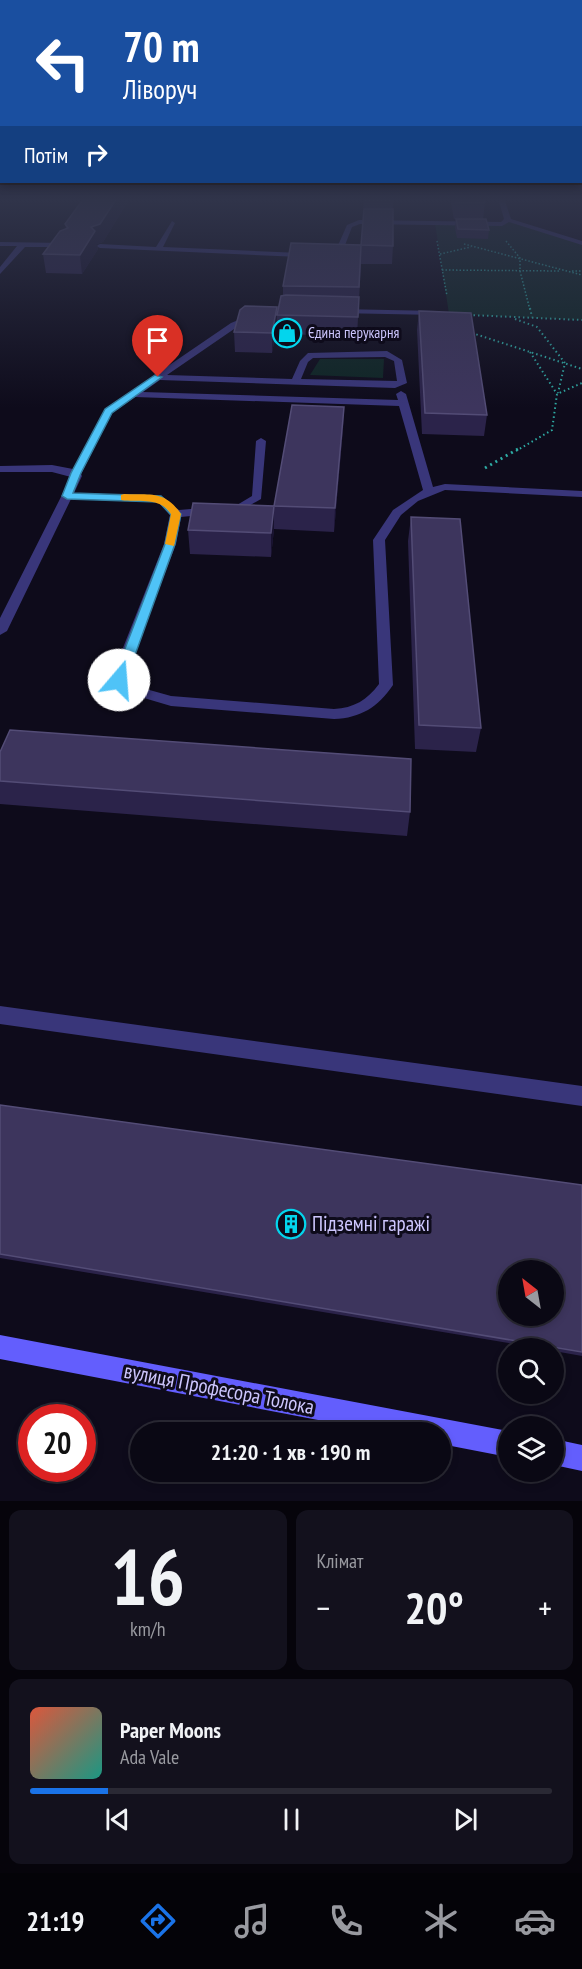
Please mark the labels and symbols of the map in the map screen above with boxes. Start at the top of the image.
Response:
pin [132,315,183,377]
shop icon: Єдина перукарня [271,317,303,349]
place label: Єдина перукарня [308,323,399,342]
position arrow [87,648,151,712]
building icon: Підземні гаражі [275,1208,307,1240]
place label: Підземні гаражі [312,1210,430,1237]
north arrow [498,1260,564,1326]
street label: вулиця Професора Толока [122,1357,316,1420]
speed limit sign: 20 [18,1404,96,1482]

